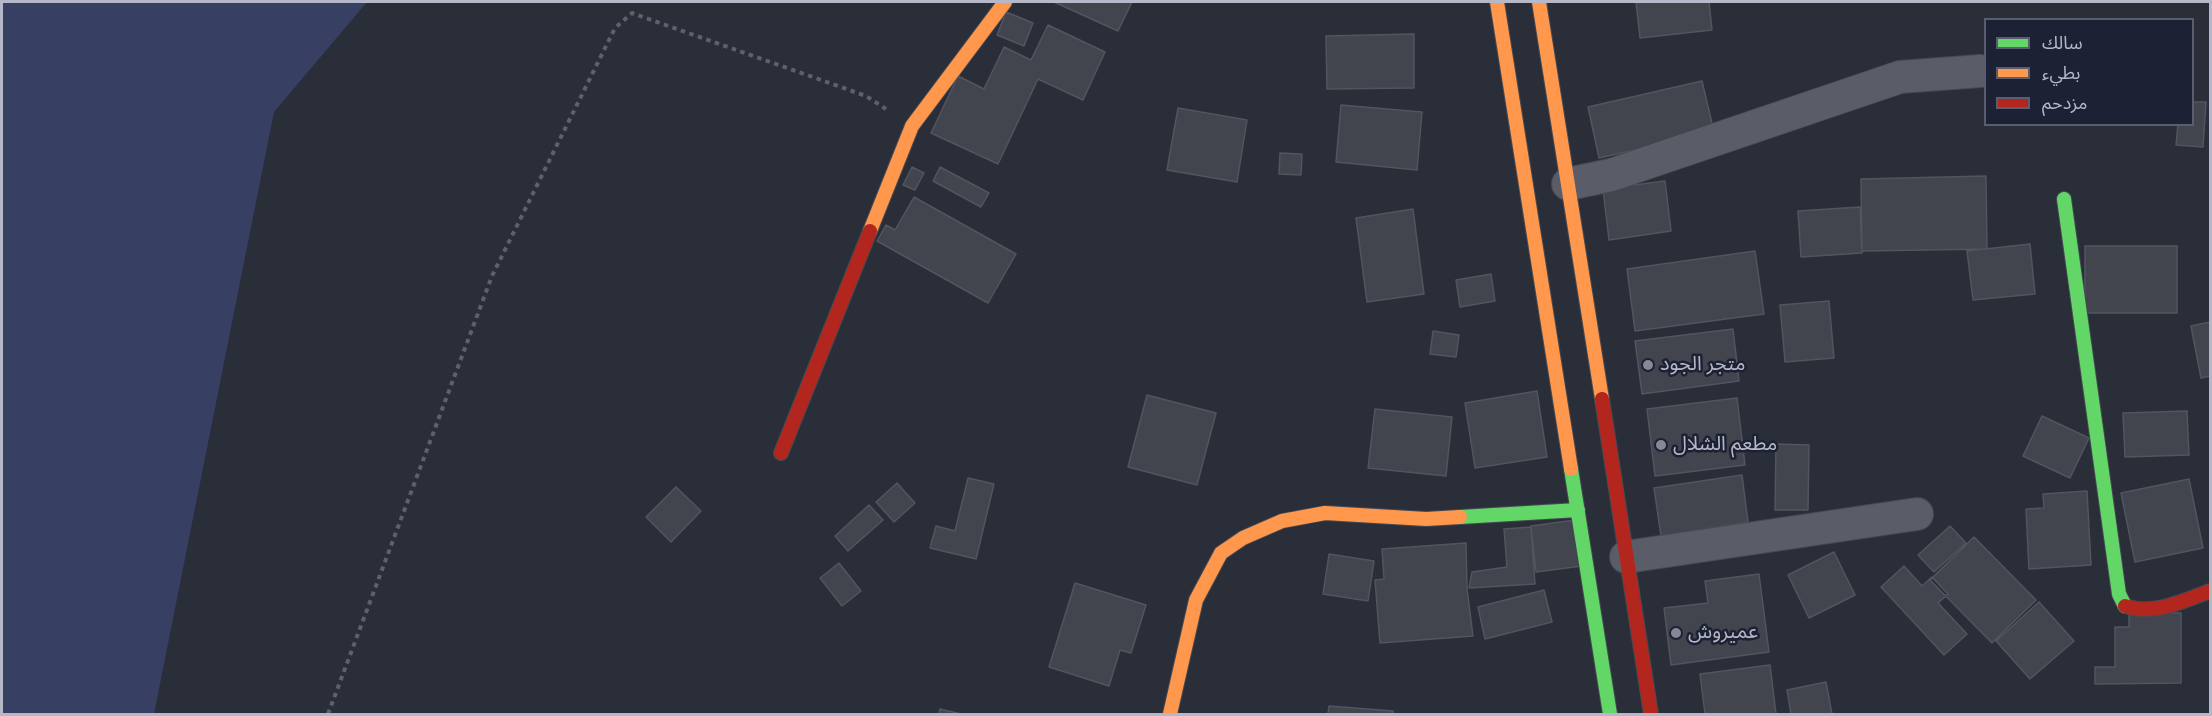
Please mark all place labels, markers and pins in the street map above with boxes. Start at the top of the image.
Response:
place label: متجر الجود [1660,353,1745,377]
marker: متجر الجود [1641,358,1655,372]
place label: مطعم الشلال [1673,433,1777,457]
marker: مطعم الشلال [1654,438,1668,452]
place label: عميروش [1688,621,1758,645]
marker: عميروش [1669,626,1683,640]

